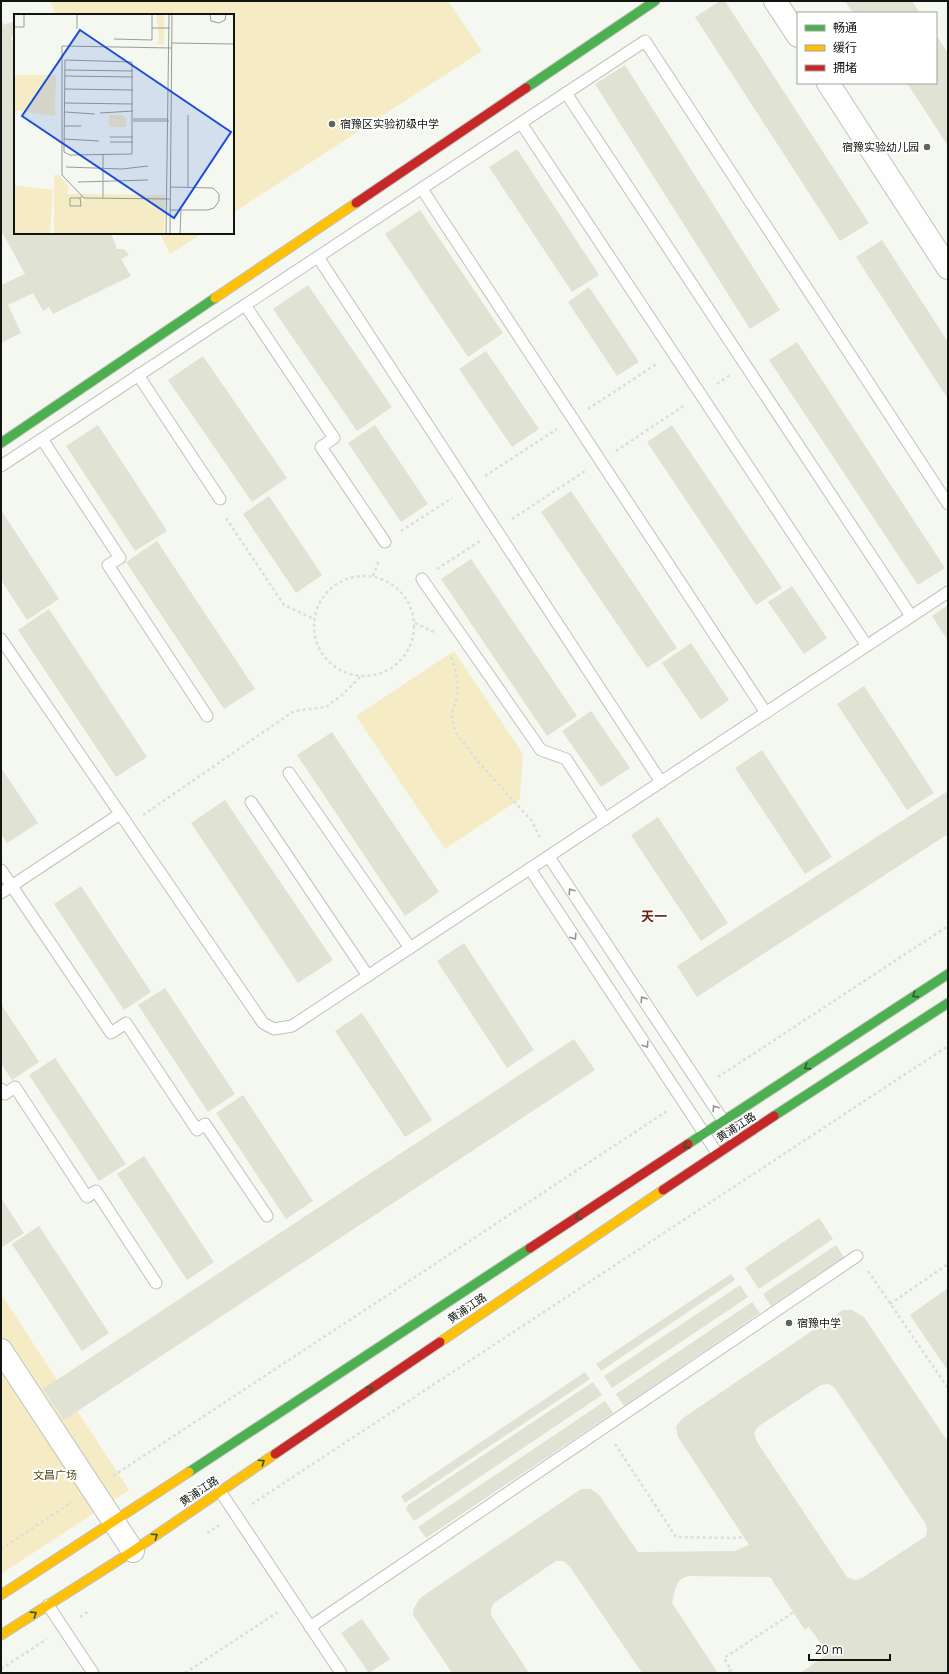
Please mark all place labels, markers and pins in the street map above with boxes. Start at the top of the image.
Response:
place label: 宿豫区实验初级中学 [340,116,439,131]
marker: 宿豫区实验初级中学 [327,119,337,129]
place label: 宿豫实验幼儿园 [842,139,919,154]
marker: 宿豫实验幼儿园 [922,142,932,152]
place label: 宿豫中学 [797,1315,841,1330]
marker: 宿豫中学 [784,1318,794,1328]

